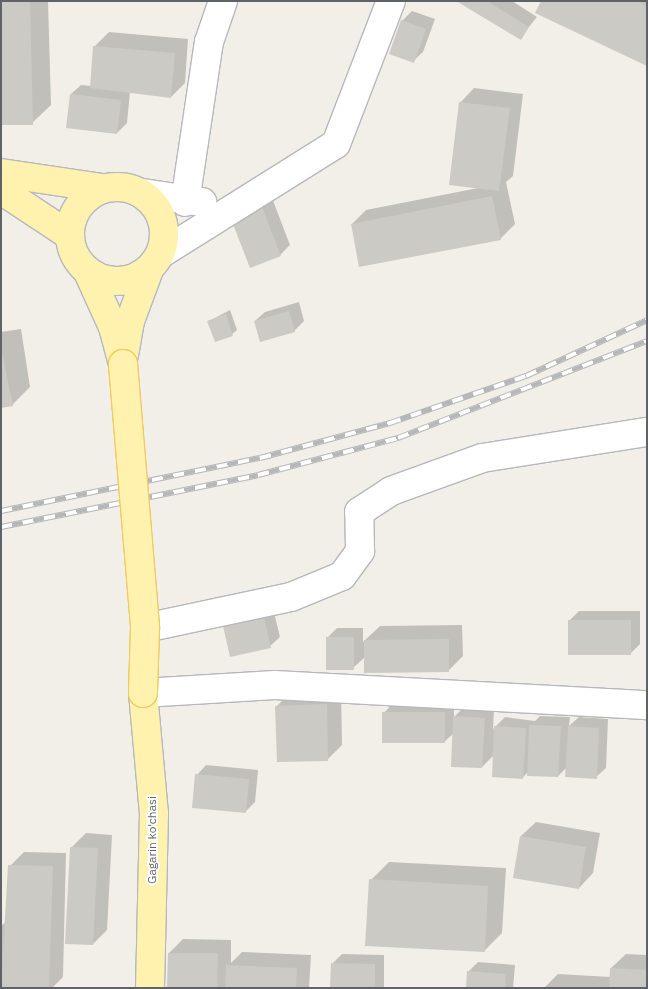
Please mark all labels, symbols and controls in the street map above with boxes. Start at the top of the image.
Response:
street label: Gagarin ko'chasi [145,796,159,884]

